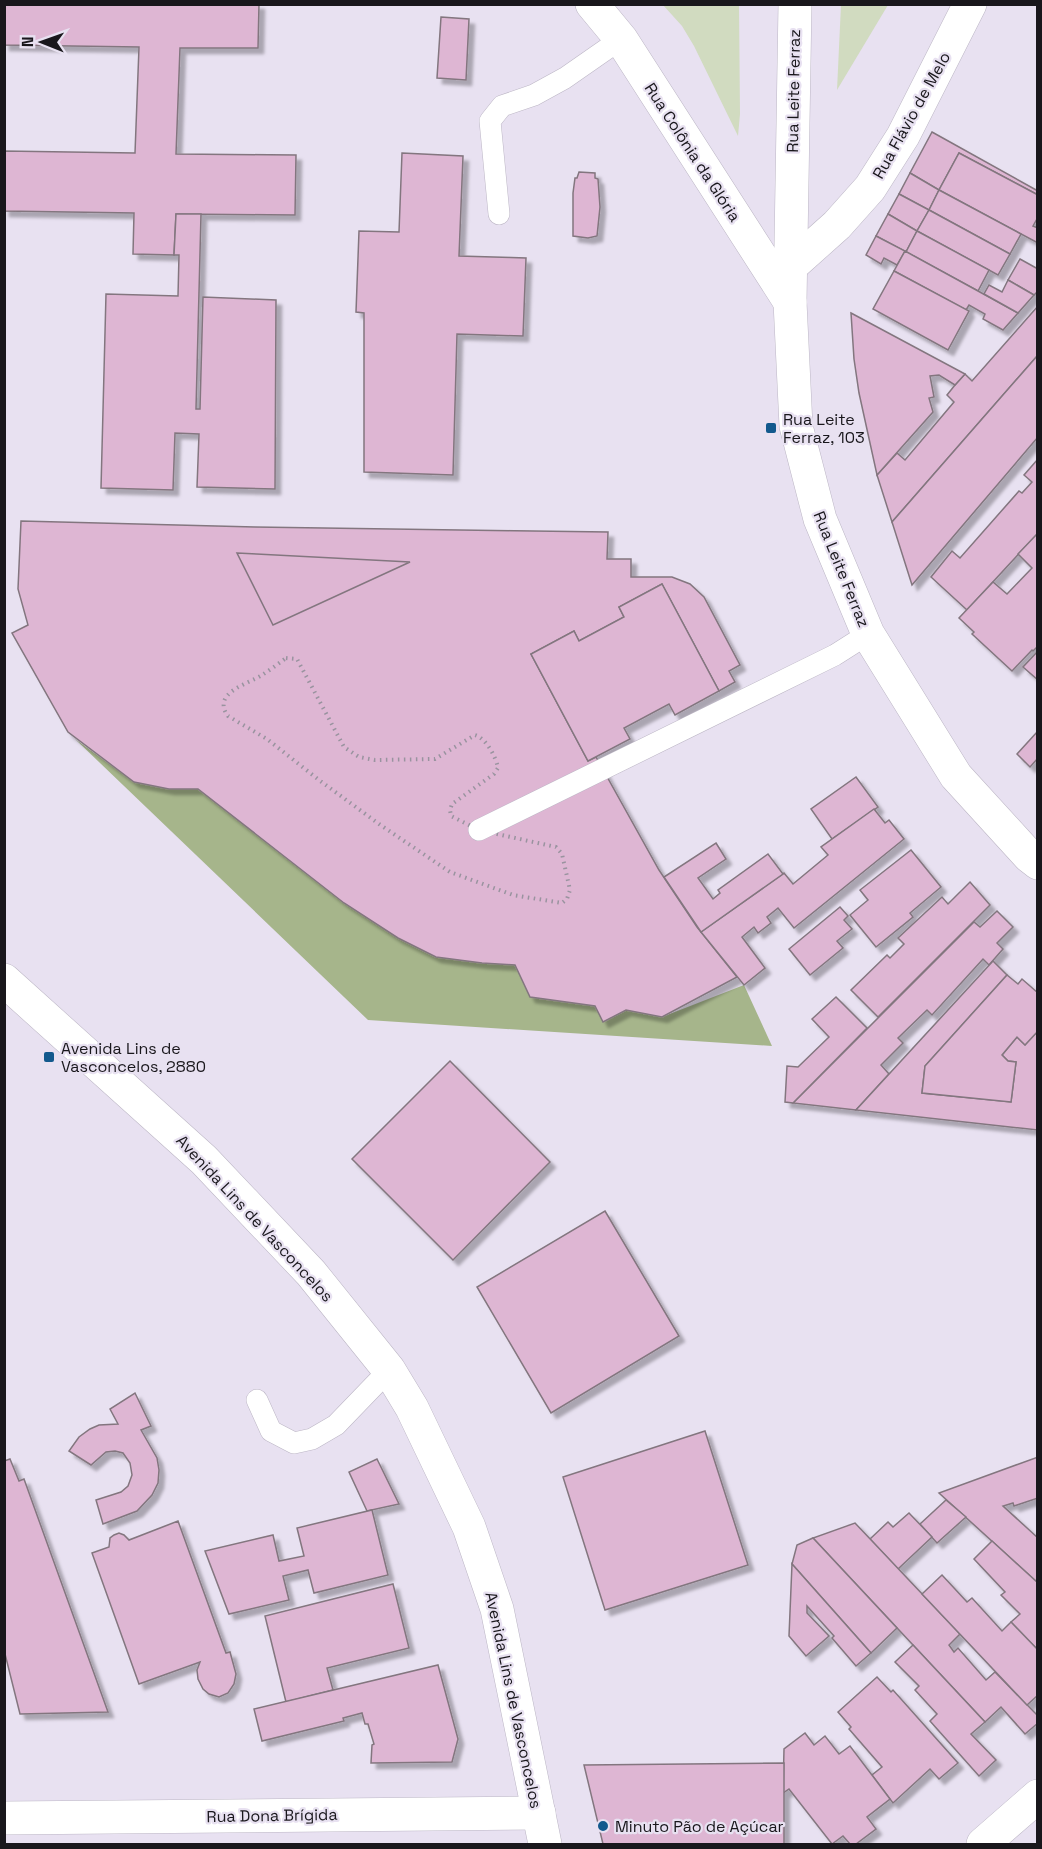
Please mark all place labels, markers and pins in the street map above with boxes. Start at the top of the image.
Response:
place label: Rua Leite Ferraz, 103 [783,409,865,448]
marker: Rua Leite Ferraz, 103 [764,421,778,435]
place label: Avenida Lins de Vasconcelos, 2880 [61,1038,206,1077]
marker: Avenida Lins de Vasconcelos, 2880 [42,1050,56,1064]
place label: Minuto Pão de Açúcar [615,1816,784,1837]
marker: Minuto Pão de Açúcar [596,1819,610,1833]

